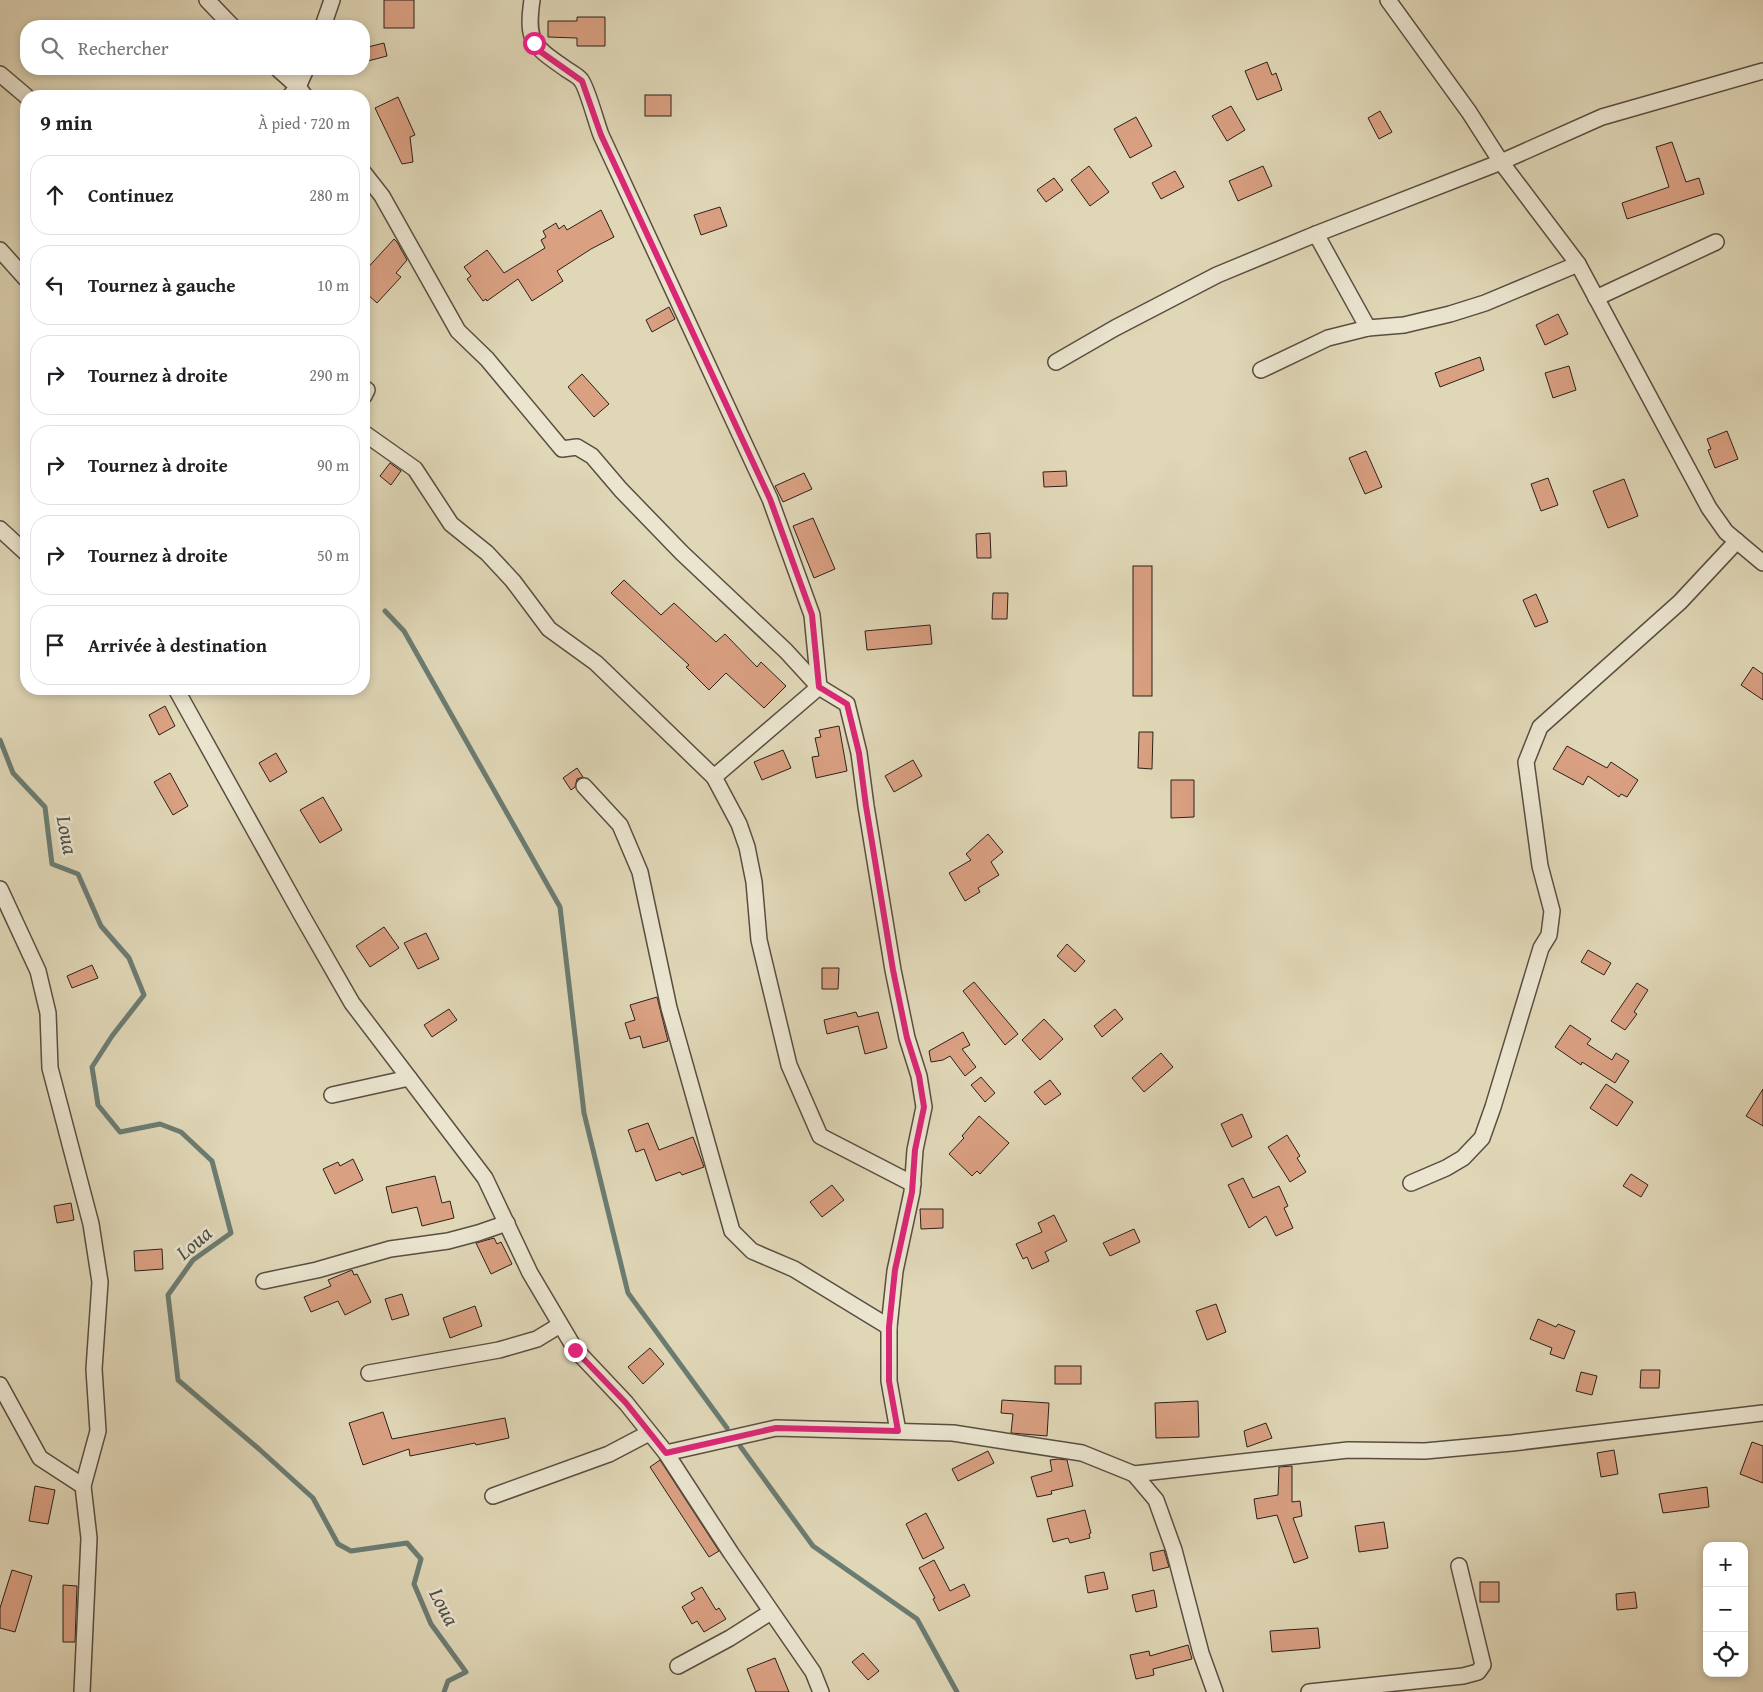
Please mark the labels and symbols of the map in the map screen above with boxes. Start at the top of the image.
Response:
route start [523,32,546,55]
water label: Loua [48,812,86,857]
water label: Loua [168,1218,219,1268]
route end [564,1339,587,1362]
water label: Loua [421,1581,467,1632]

